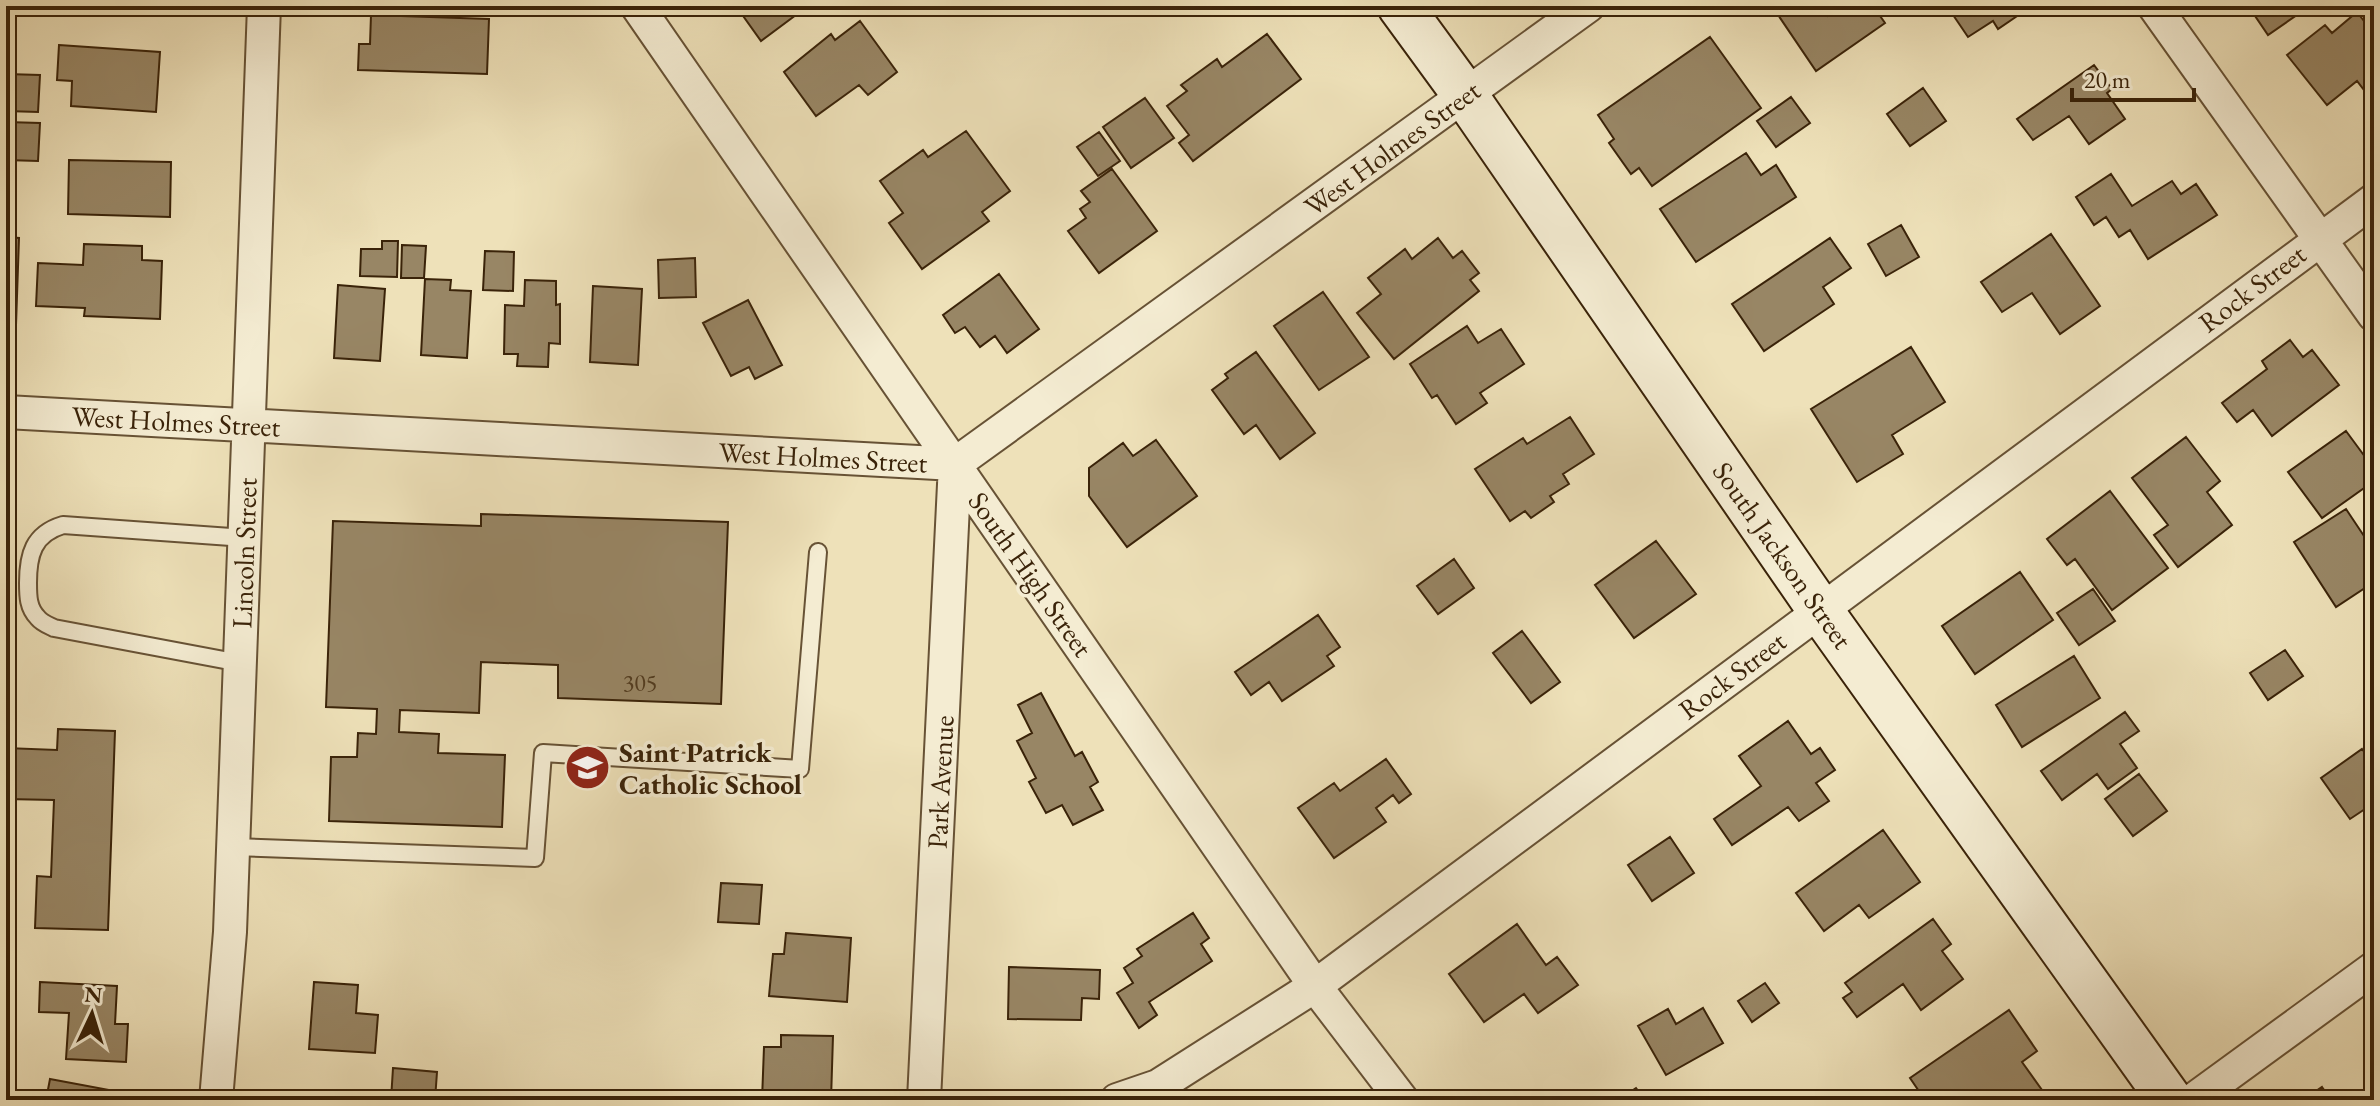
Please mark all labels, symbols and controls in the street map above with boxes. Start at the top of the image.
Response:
scale bar [2072,52,2194,102]
text: 20 m [2084,64,2131,95]
street label: West Holmes Street [1297,72,1487,224]
street label: Rock Street [2191,236,2313,340]
street label: West Holmes Street [71,398,281,444]
street label: West Holmes Street [718,434,928,480]
street label: South Jackson Street [1705,454,1861,656]
street label: Lincoln Street [223,477,265,629]
street label: South High Street [961,484,1101,664]
street label: Rock Street [1671,623,1793,727]
house number: 305 [623,667,657,698]
street label: Park Avenue [919,714,961,850]
place label: Saint Patrick Catholic School [619,734,802,802]
school or university icon: Saint Patrick Catholic School [564,744,612,792]
north arrow [52,974,132,1054]
text: N [83,979,103,1010]

